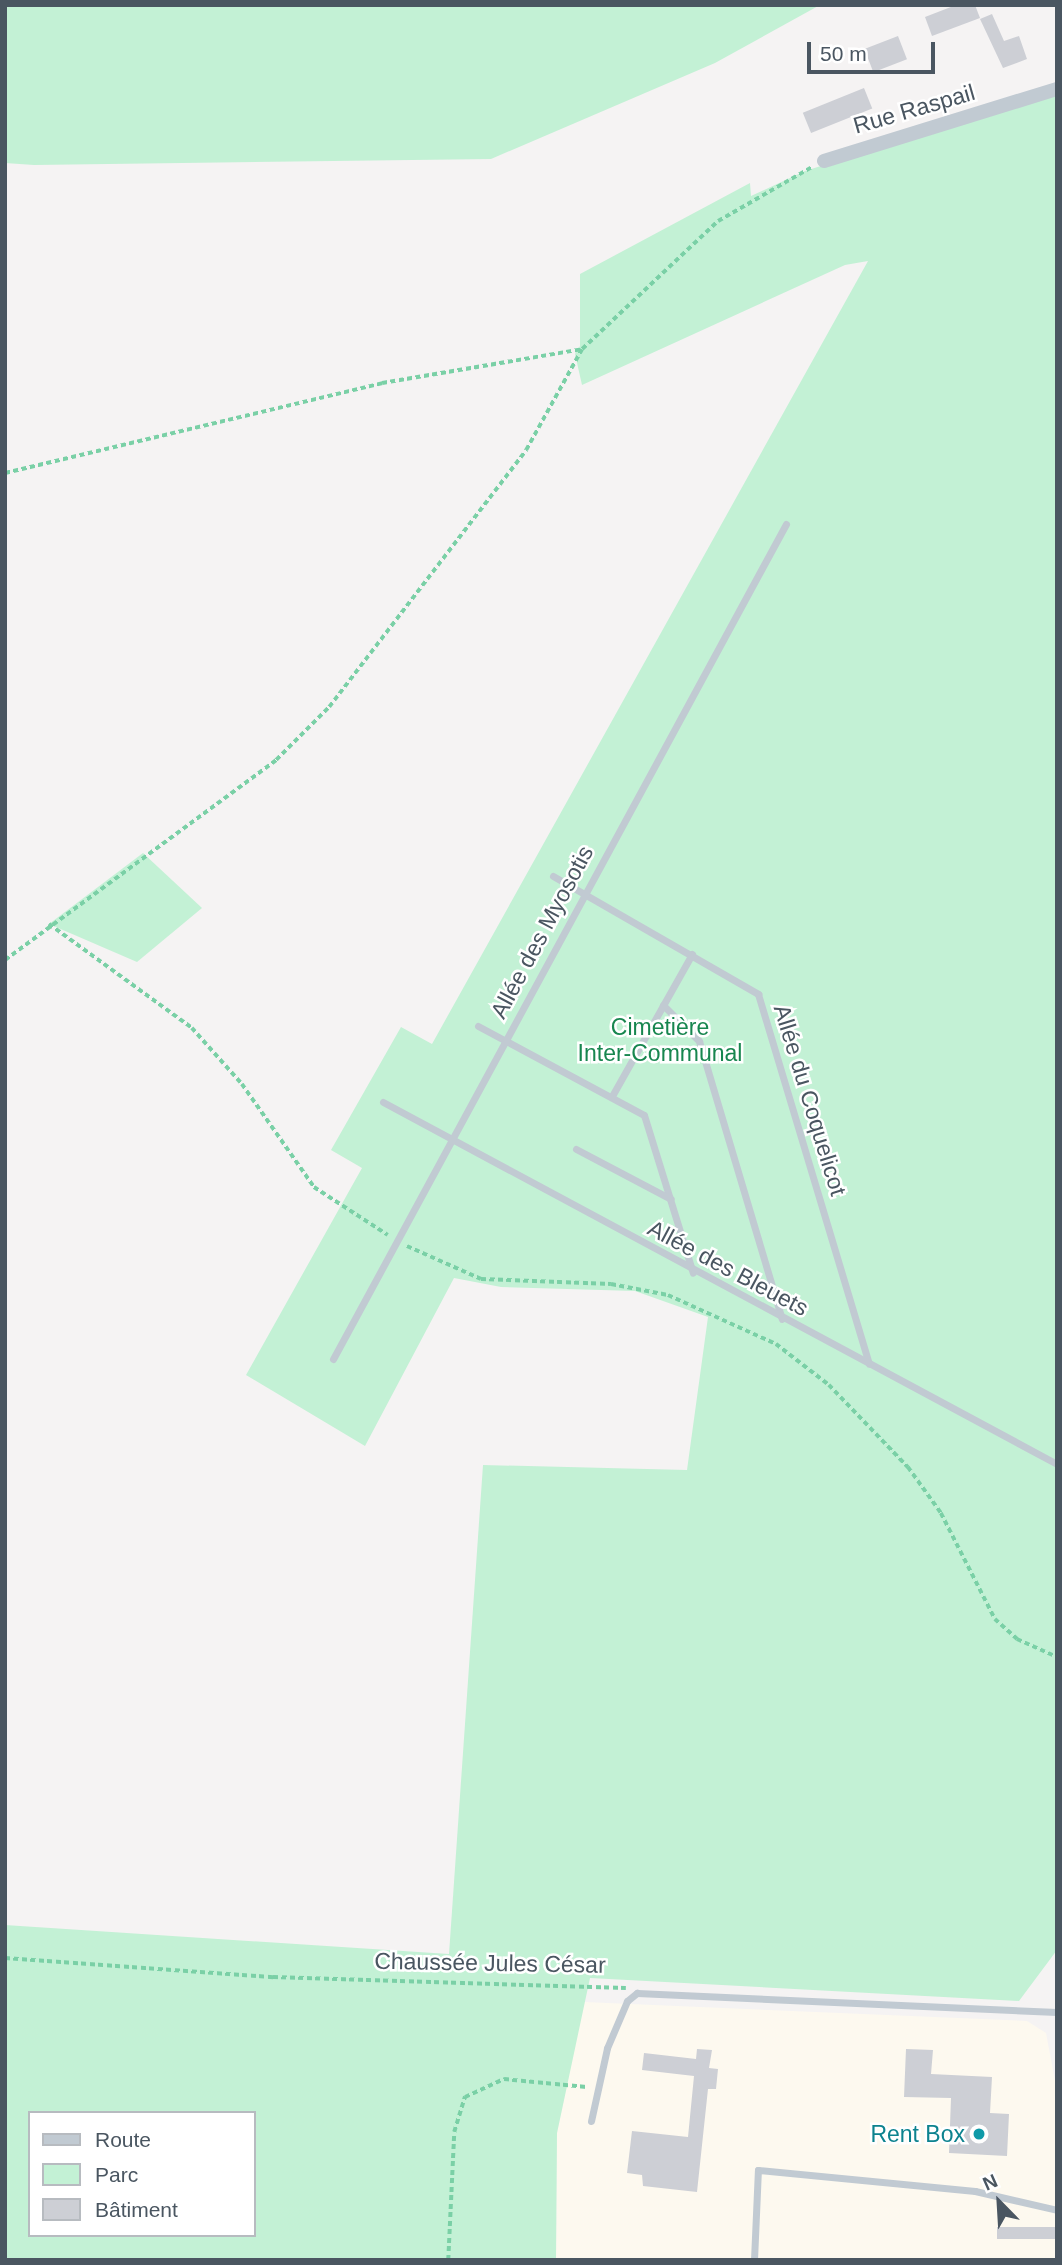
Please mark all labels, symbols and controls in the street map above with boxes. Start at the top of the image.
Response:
scale bar [810,28,938,72]
text: 50 m [820,42,867,65]
street label: Rue Raspail [850,78,978,140]
street label: Allée des Myosotis [485,841,599,1023]
street label: Allée du Coquelicot [768,1001,852,1199]
park label: Cimetière Inter-Communal [578,1013,742,1067]
street label: Allée des Bleuets [643,1214,813,1322]
street label: Chaussée Jules César [374,1947,606,1979]
legend [28,2111,256,2237]
place label: Rent Box [870,2120,965,2148]
marker: Rent Box [971,2126,987,2142]
text: Route [95,2128,151,2151]
text: Parc [95,2163,138,2186]
north arrow [964,2167,1034,2237]
text: N [980,2170,1001,2195]
text: Bâtiment [95,2198,178,2221]

